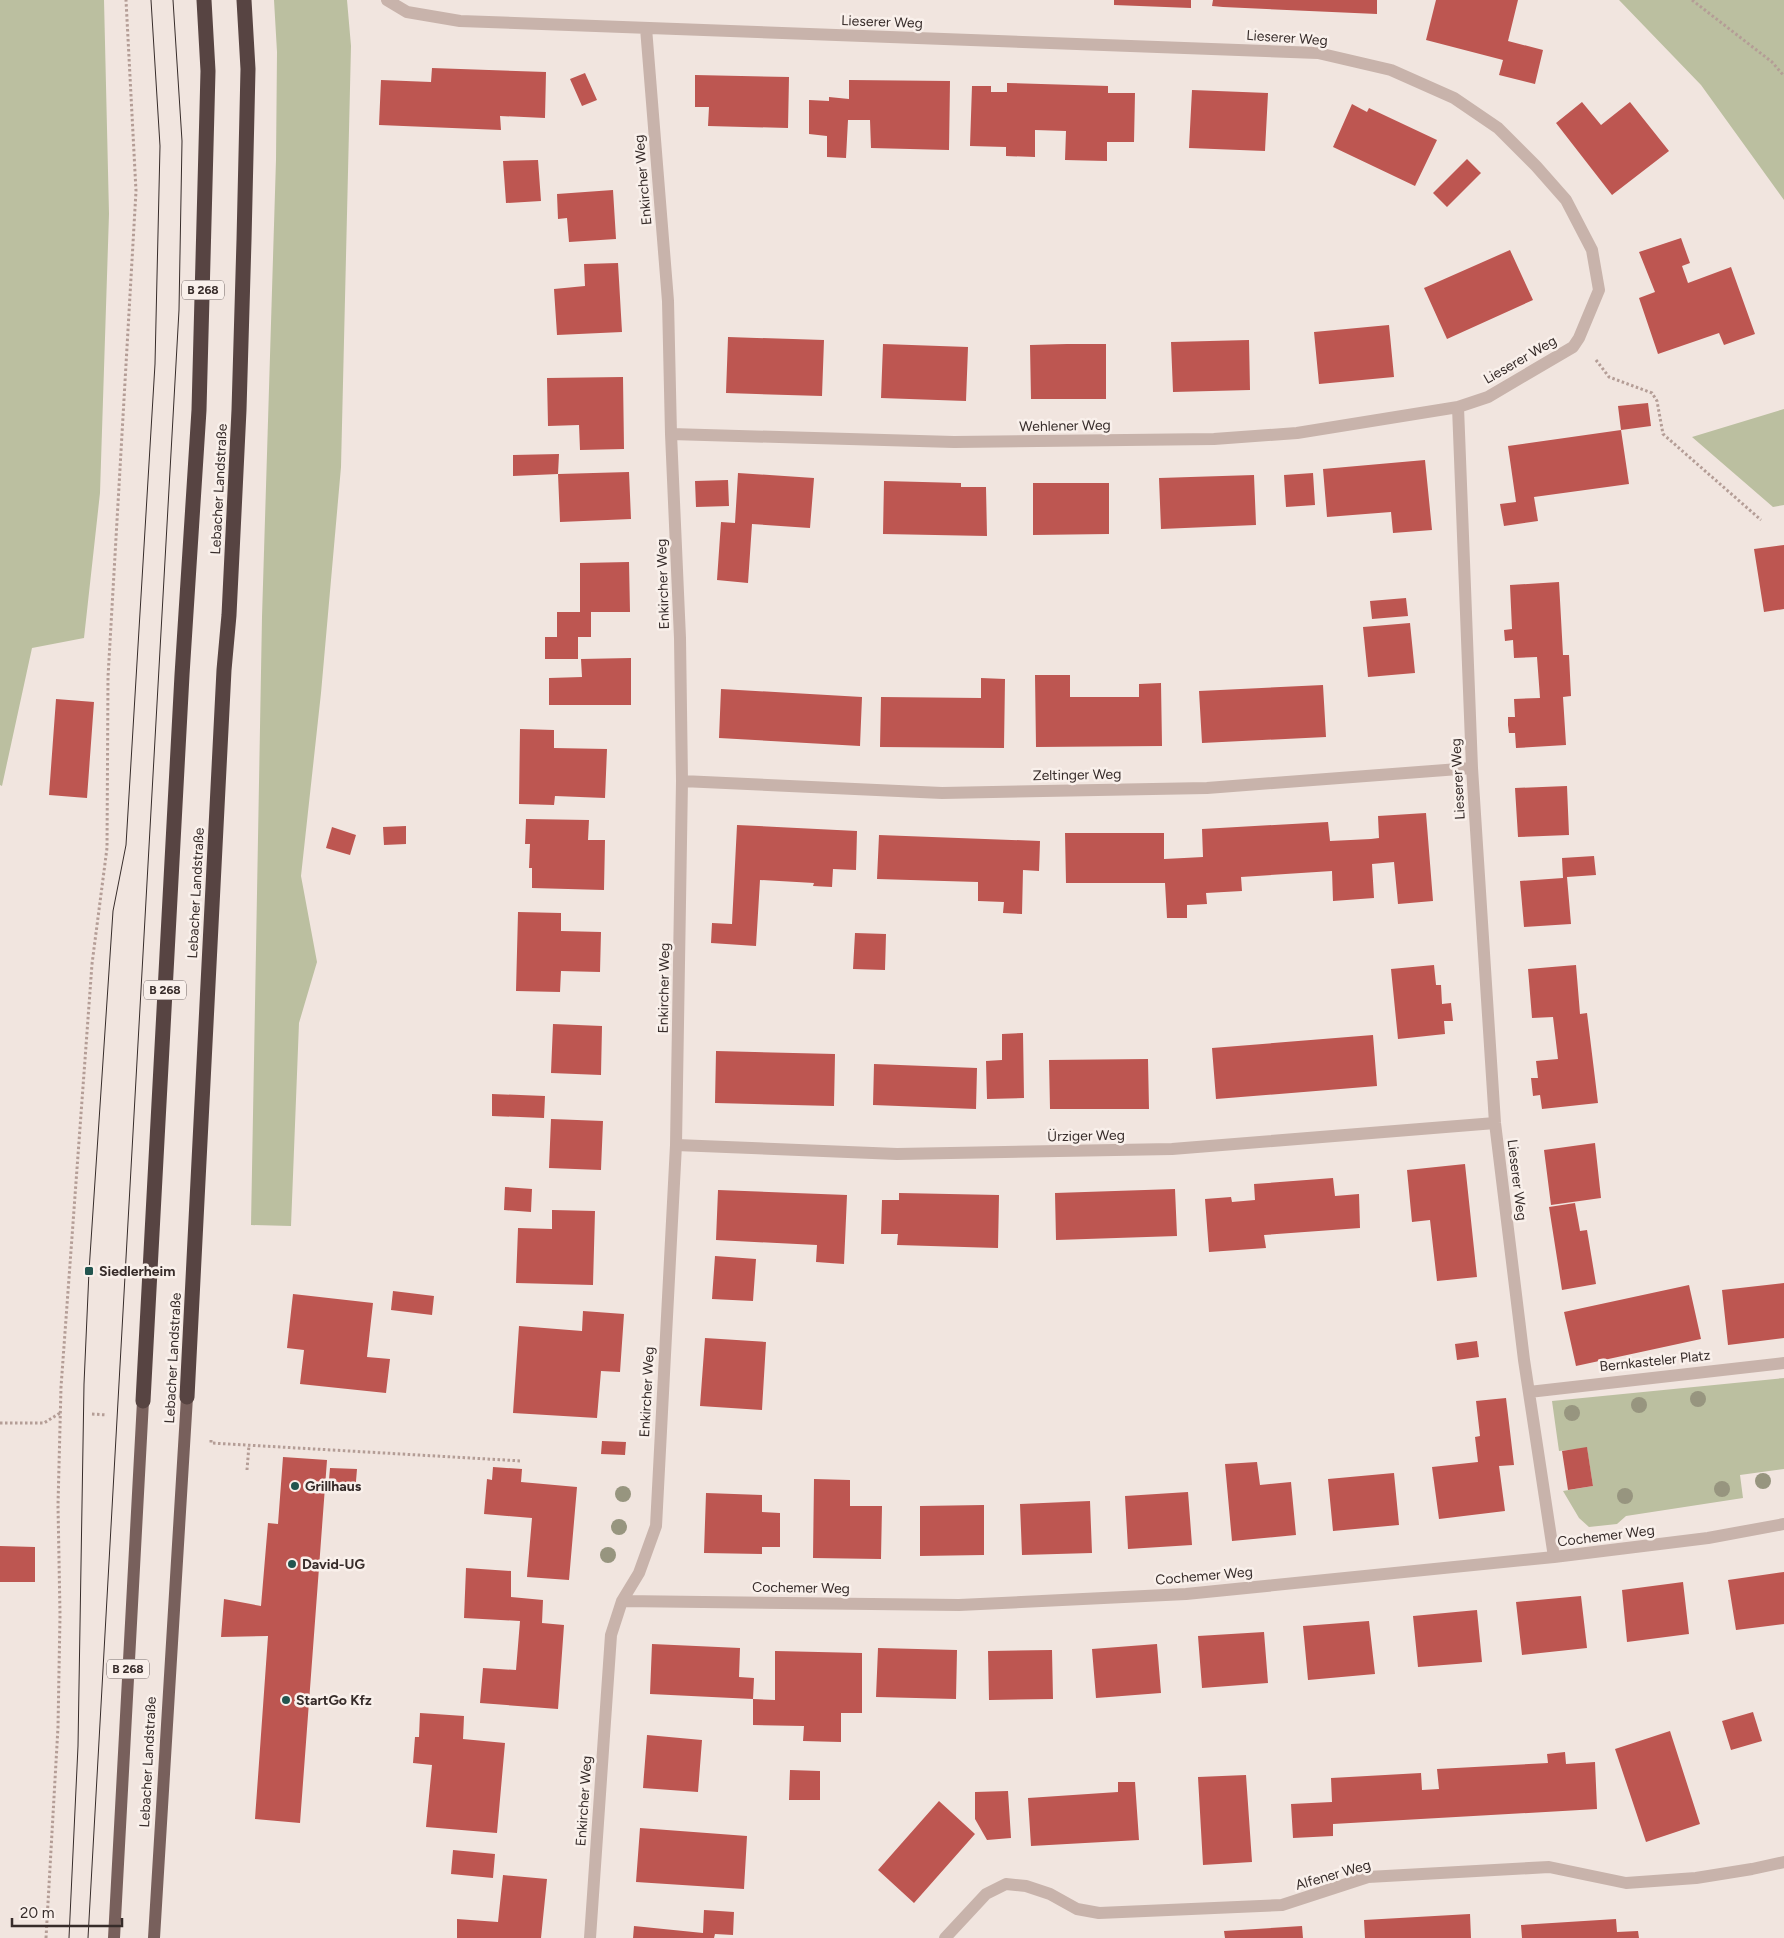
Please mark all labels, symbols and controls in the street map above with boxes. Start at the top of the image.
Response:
street label: Lieserer Weg [841,12,923,32]
street label: Lieserer Weg [1246,27,1328,49]
street label: Enkircher Weg [631,134,655,226]
road number: B 268 [182,280,224,300]
street label: Lieserer Weg [1480,332,1560,388]
street label: Wehlener Weg [1019,417,1111,435]
street label: Lebacher Landstraße [207,423,231,555]
street label: Enkircher Weg [653,538,673,630]
street label: Lieserer Weg [1447,738,1469,820]
street label: Zeltinger Weg [1032,766,1122,784]
street label: Lebacher Landstraße [184,827,208,959]
street label: Enkircher Weg [655,942,673,1034]
road number: B 268 [144,980,186,1000]
street label: Ürziger Weg [1047,1127,1125,1145]
street label: Lieserer Weg [1504,1138,1530,1222]
place label: Siedlerheim [99,1263,175,1280]
marker: Siedlerheim [83,1265,95,1277]
street label: Lebacher Landstraße [161,1292,185,1424]
street label: Enkircher Weg [636,1346,658,1438]
street label: Bernkasteler Platz [1599,1347,1711,1375]
place label: Grillhaus [305,1478,362,1495]
marker: Grillhaus [289,1480,301,1492]
street label: Cochemer Weg [1556,1522,1656,1550]
place label: David-UG [302,1556,365,1573]
marker: David-UG [286,1558,298,1570]
street label: Cochemer Weg [1155,1563,1253,1589]
street label: Cochemer Weg [752,1579,850,1597]
road number: B 268 [107,1660,149,1678]
place label: StartGo Kfz [296,1692,372,1709]
marker: StartGo Kfz [280,1694,292,1706]
street label: Lebacher Landstraße [136,1696,160,1828]
street label: Enkircher Weg [572,1755,596,1847]
street label: Alfener Weg [1293,1856,1373,1894]
scale bar [12,1896,122,1928]
text: 20 m [20,1904,54,1922]

